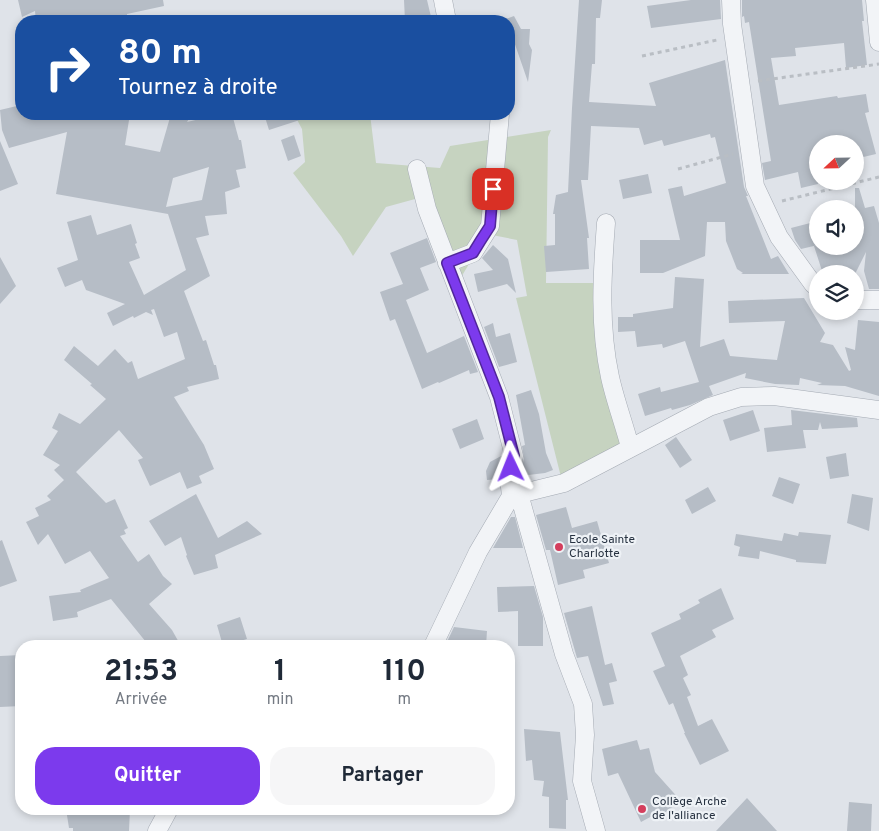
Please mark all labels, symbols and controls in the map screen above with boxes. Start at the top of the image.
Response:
text: 80 m [118,32,202,76]
icon: right [35,35,100,100]
text: Tournez à droite [118,75,278,102]
north arrow [809,135,864,190]
map controls [809,135,864,320]
pin [472,168,514,210]
icon: arrive [479,175,507,203]
button: sound [809,200,864,255]
button: layers [809,265,864,320]
position arrow [484,440,536,492]
place label: Ecole Sainte Charlotte [569,532,635,562]
marker: Ecole Sainte Charlotte [553,541,565,553]
text: 21:53 [104,654,178,691]
text: 1 [274,654,286,691]
text: 110 [382,654,426,691]
text: Arrivée [115,690,167,710]
text: min [267,690,293,710]
text: m [397,690,411,710]
button: Quitter [35,747,260,805]
button: Partager [270,747,495,805]
place label: Collège Arche de l'alliance [652,794,727,824]
marker: Collège Arche de l'alliance [636,803,648,815]

